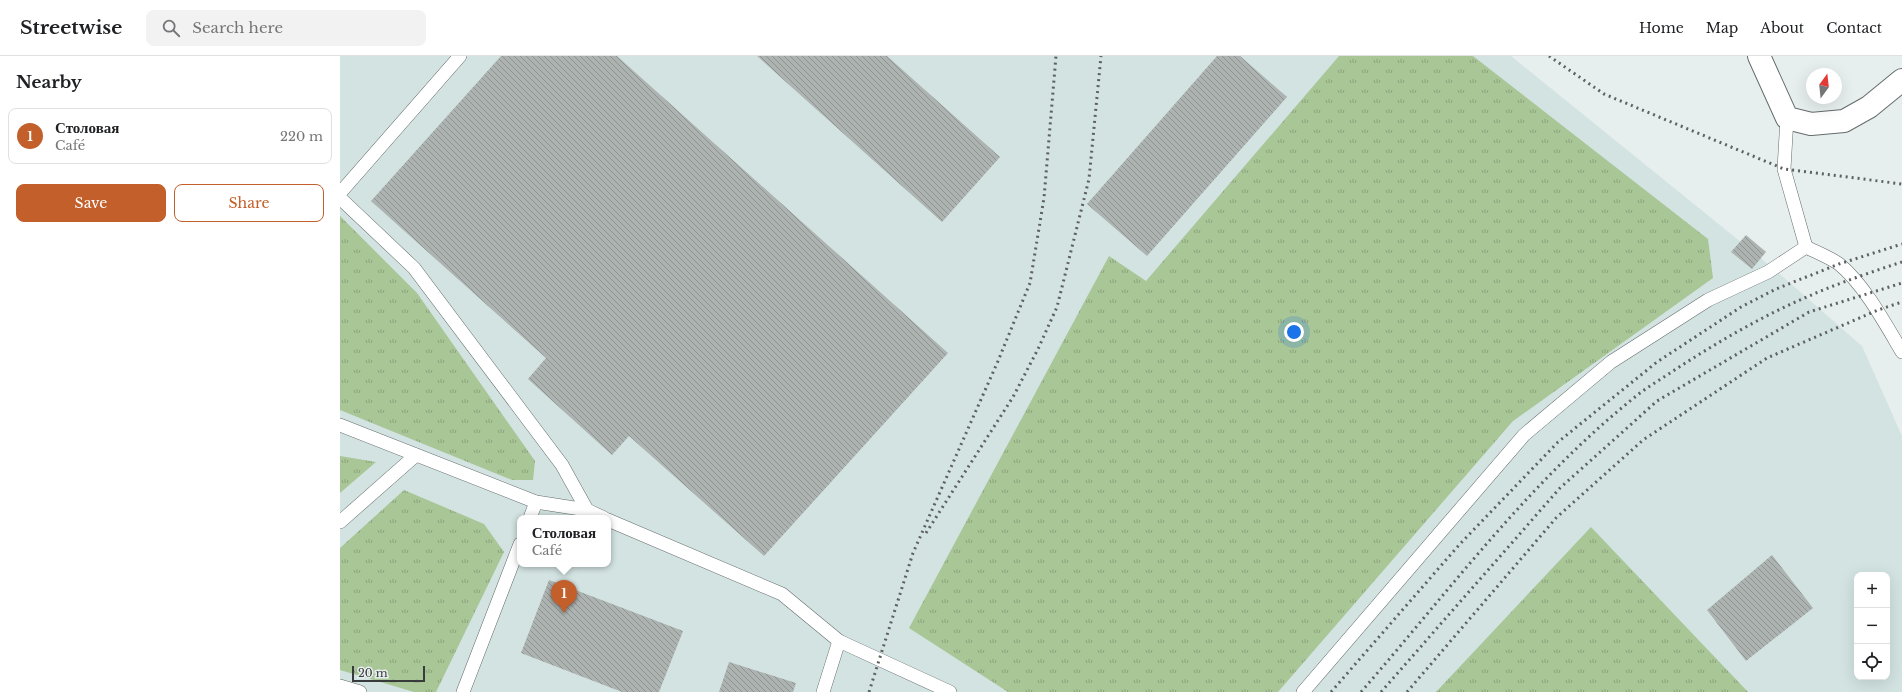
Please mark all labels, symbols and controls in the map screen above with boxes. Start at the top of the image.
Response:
search box [146,10,426,46]
text: Streetwise [20,16,122,39]
icon: search [160,17,182,39]
text: Search here [192,18,283,37]
text: Home [1639,19,1684,37]
text: Map [1706,19,1738,37]
text: About [1760,19,1804,37]
text: Contact [1826,19,1882,37]
north arrow [1806,68,1842,104]
text: Nearby [16,72,82,93]
text: Столовая [55,118,119,137]
text: 1 [27,128,33,145]
text: 220 m [280,128,323,145]
text: Café [55,137,85,154]
button: Save [16,184,166,222]
button: Share [174,184,324,222]
your location [1284,322,1304,342]
popup [517,515,611,567]
text: Столовая [532,523,596,542]
text: Café [532,542,562,559]
map controls [1854,572,1890,680]
button: + [1854,572,1890,608]
pin: 1 [551,580,577,613]
button: − [1854,608,1890,644]
button: locate [1854,644,1890,680]
scale bar [352,664,425,683]
text: 20 m [358,666,388,680]

